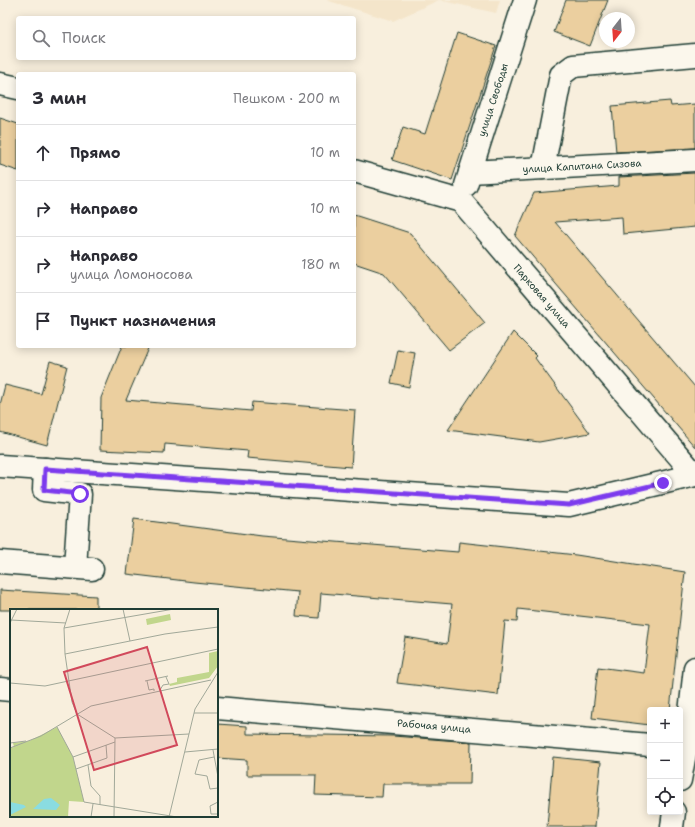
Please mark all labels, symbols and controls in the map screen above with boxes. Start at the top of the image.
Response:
north arrow [599,12,635,48]
search box [16,16,356,60]
icon: search [30,27,52,49]
text: Поиск [62,28,106,48]
street label: улица Свободы [475,62,511,138]
text: 3 мин [32,87,87,109]
text: Пешком · 200 m [233,90,340,107]
icon: ahead [32,142,54,164]
text: Прямо [70,143,120,163]
text: 10 m [310,144,340,161]
street label: улица Капитана Сизова [522,156,643,176]
icon: right [32,198,54,220]
text: Направо [70,199,138,219]
text: 10 m [310,200,340,217]
text: Направо [70,246,138,266]
icon: right [32,254,54,276]
text: 180 m [301,256,340,273]
street label: Парковая улица [511,262,574,331]
text: улица Ломоносова [70,266,193,283]
icon: arrive [32,310,54,332]
text: Пункт назначения [70,311,216,331]
route end [654,474,672,492]
route start [71,485,89,503]
inset map [10,609,218,817]
map controls [647,707,683,815]
button: + [647,707,683,743]
street label: Рабочая улица [397,716,472,736]
button: − [647,743,683,779]
button: locate [647,779,683,815]

